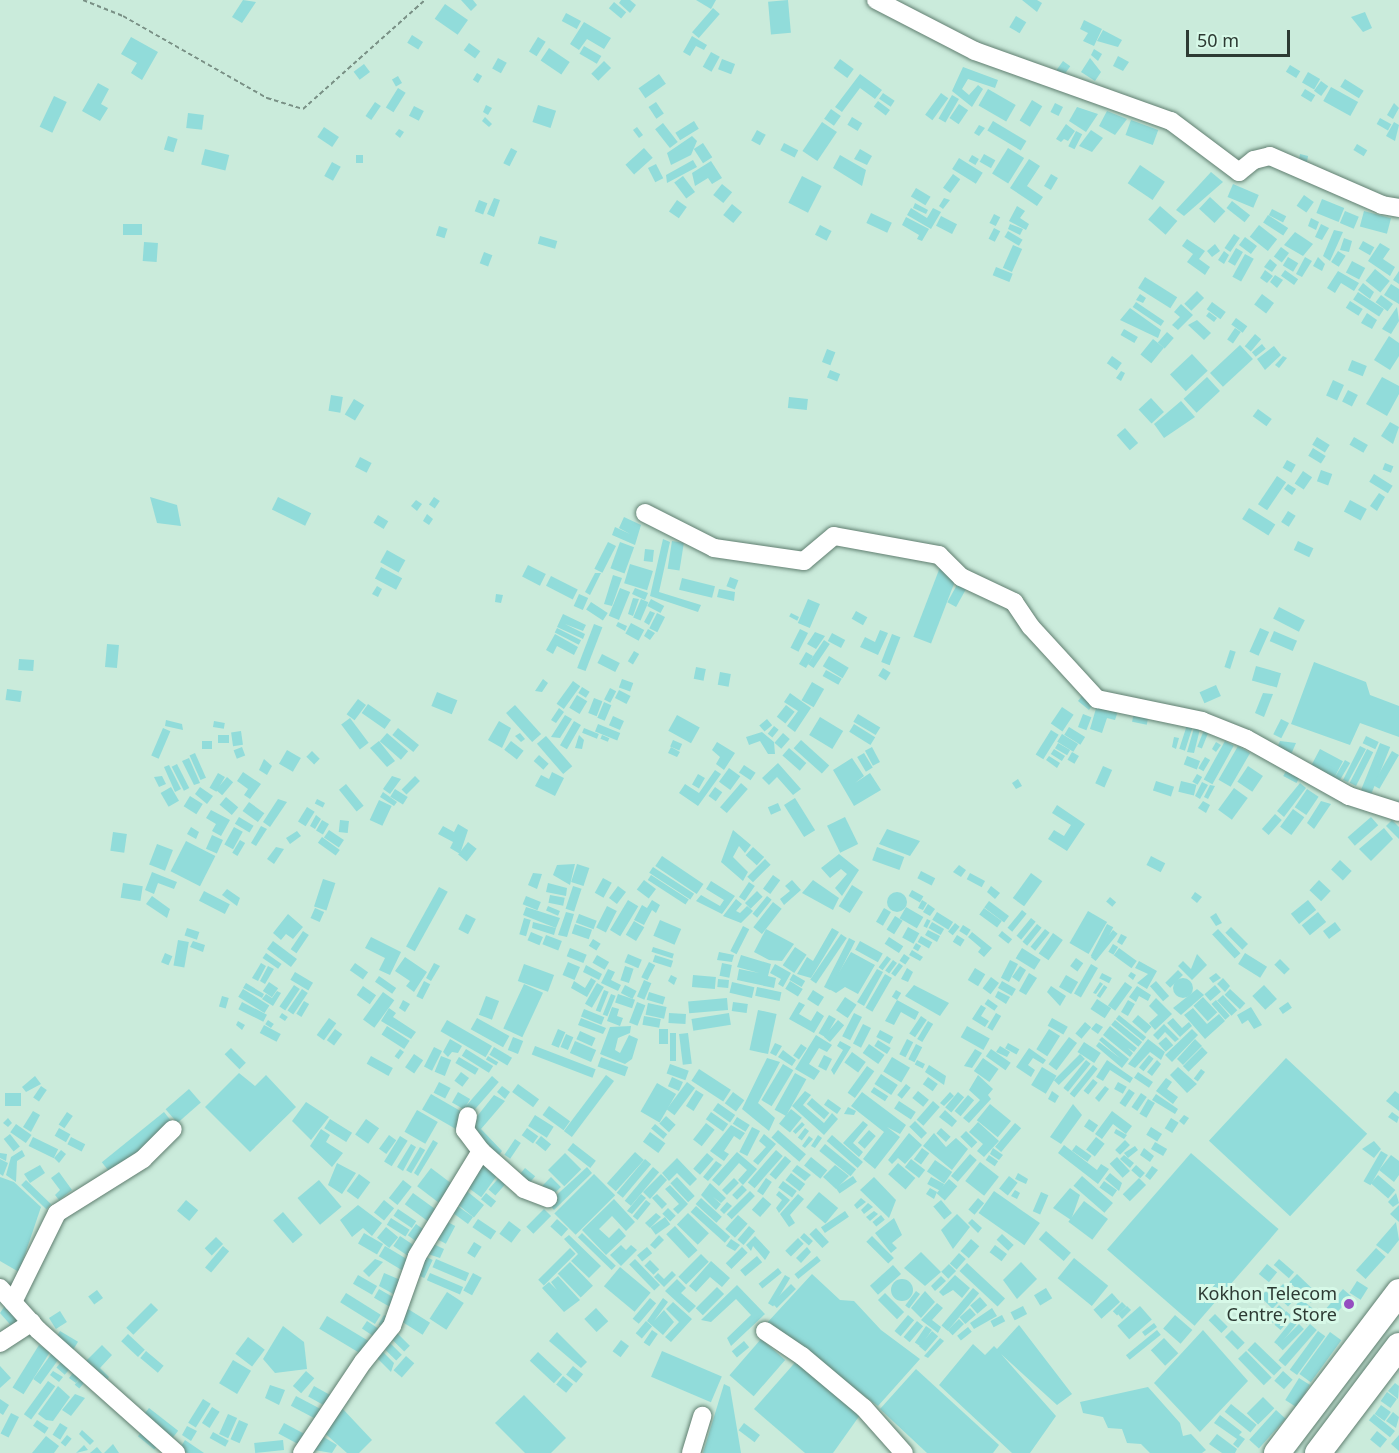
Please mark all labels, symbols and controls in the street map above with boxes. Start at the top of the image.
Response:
scale bar [1189,18,1292,56]
text: 50 m [1197,28,1239,52]
place label: Kokhon Telecom Centre, Store [1197,1283,1337,1326]
marker: Kokhon Telecom Centre, Store [1342,1297,1356,1311]

